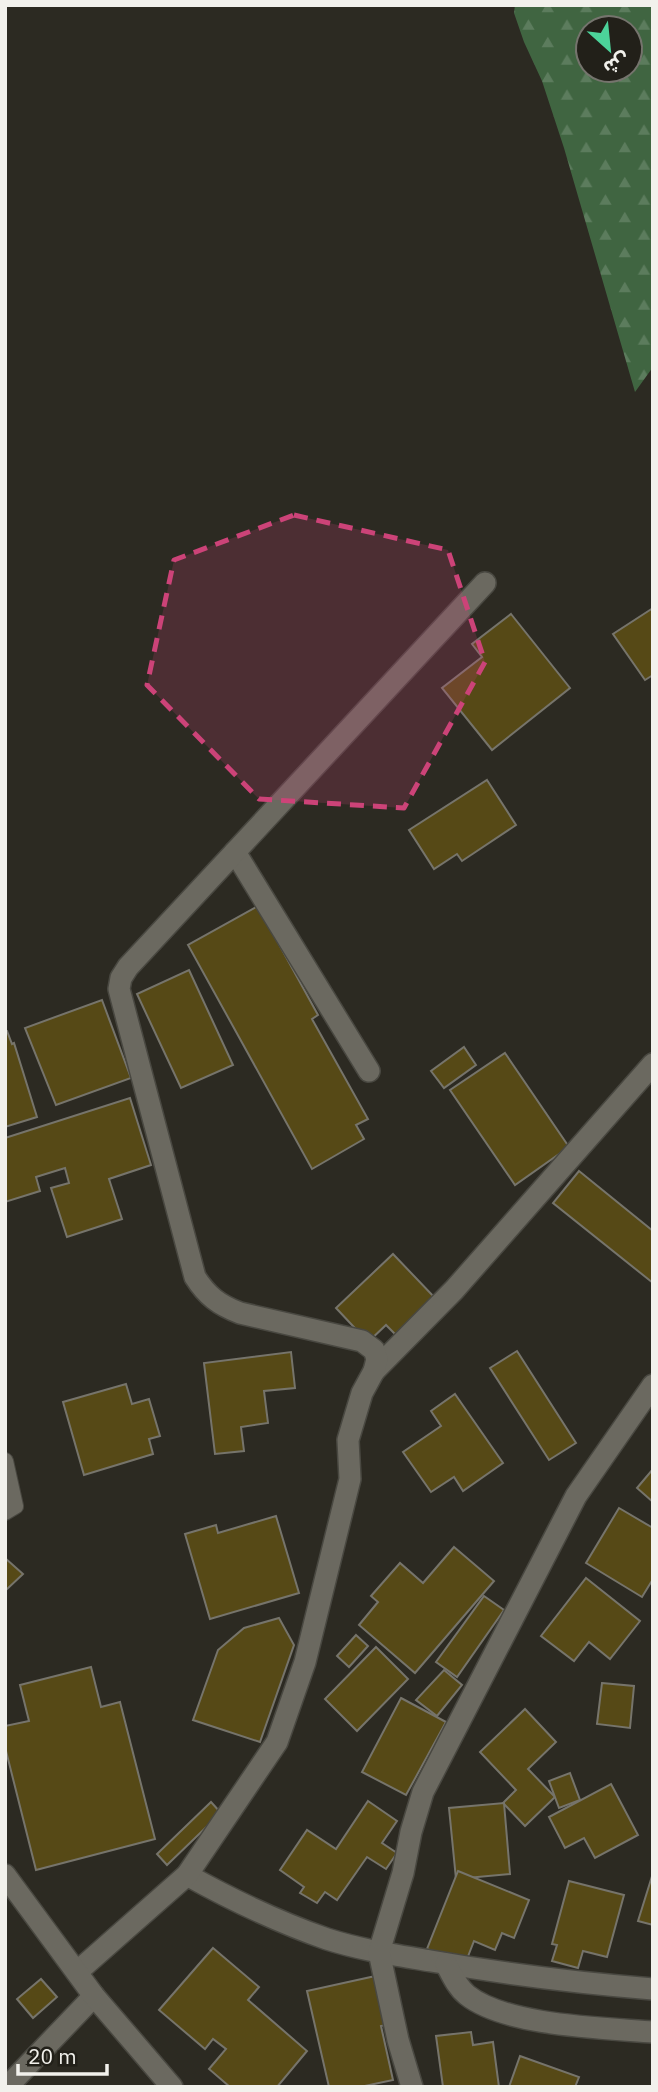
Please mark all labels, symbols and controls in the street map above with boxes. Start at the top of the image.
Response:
north arrow [574,14,644,84]
text: ش [600,48,634,81]
scale bar [18,2032,107,2076]
text: 20 m [28,2042,77,2070]

